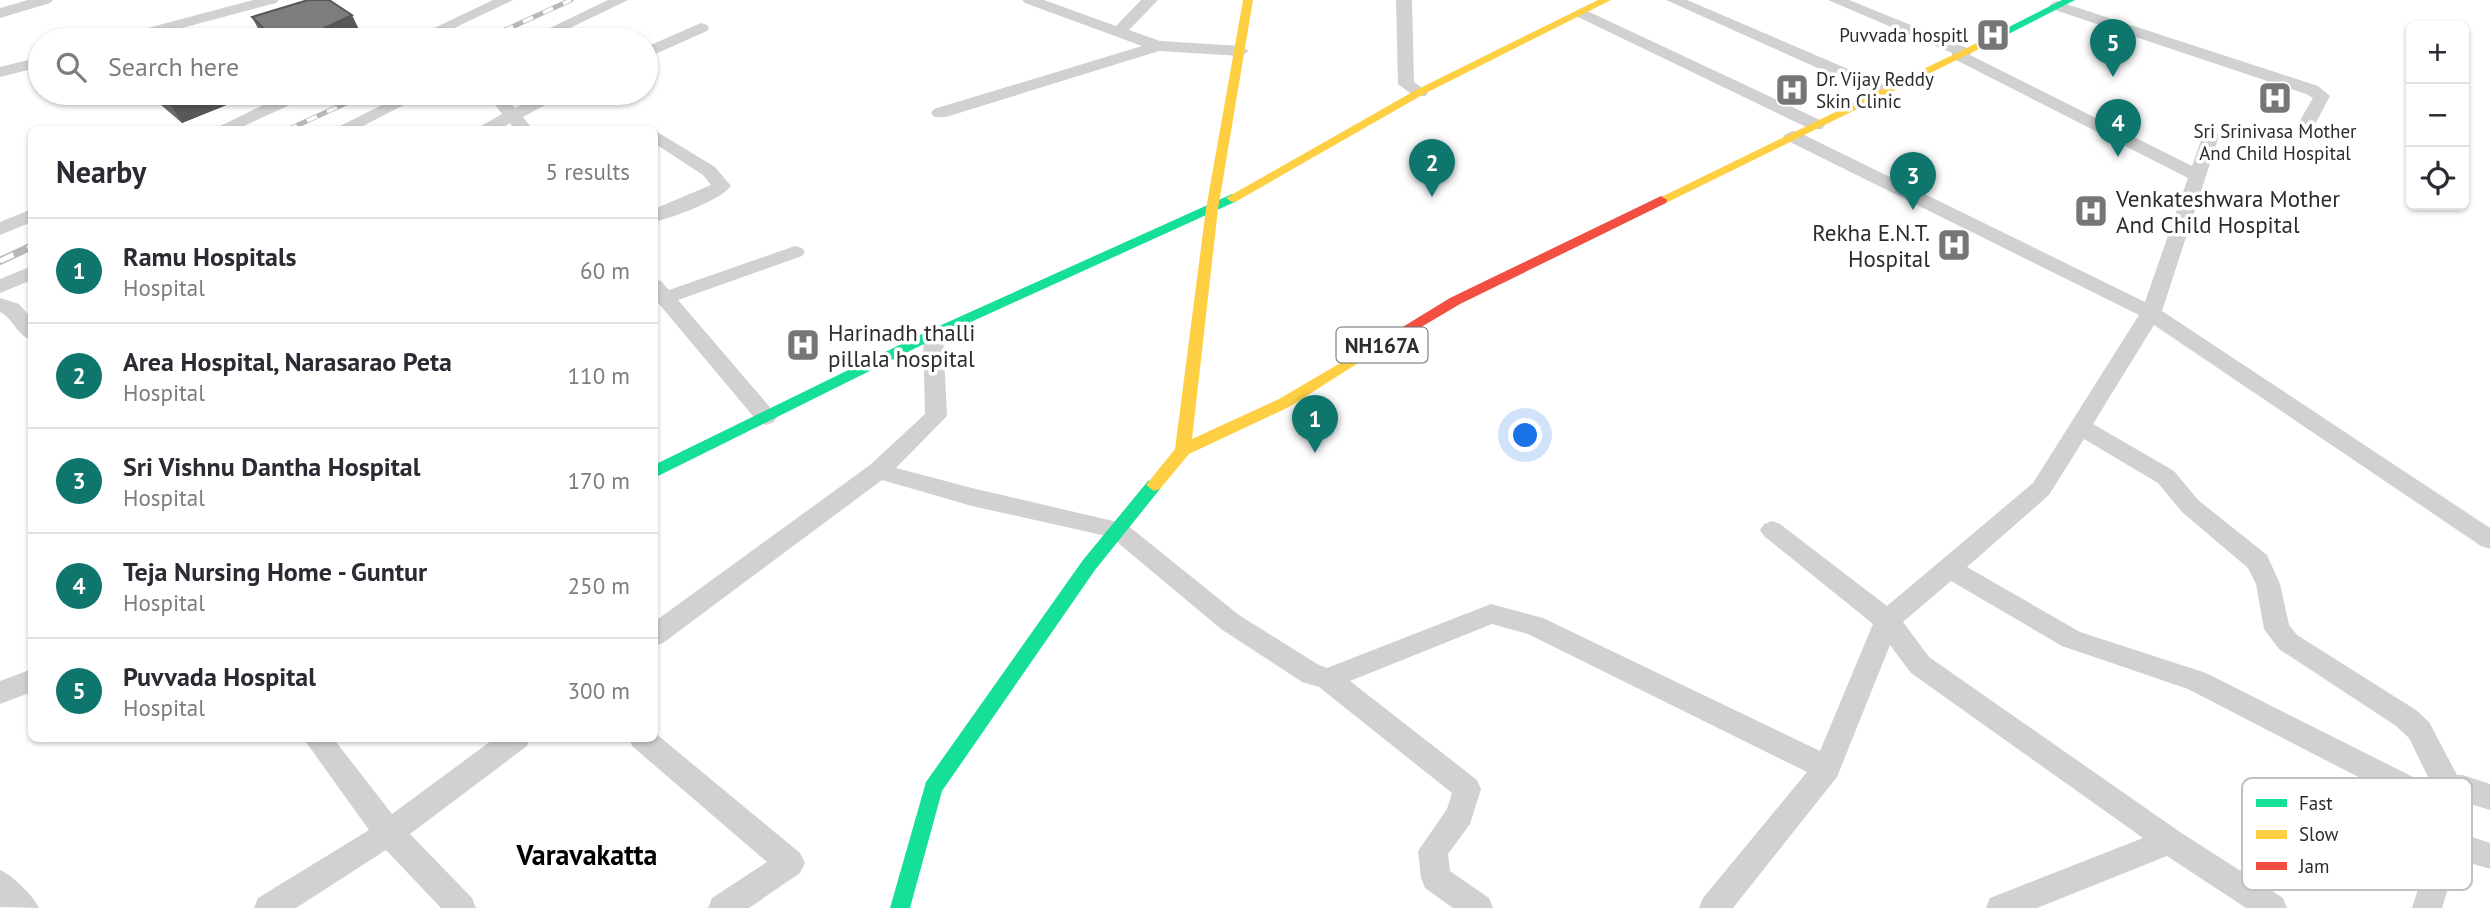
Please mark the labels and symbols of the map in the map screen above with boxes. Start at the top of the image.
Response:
hospital icon: Puvvada hospitl [1974,16,2012,54]
pin: 5 [2090,19,2136,77]
place label: Puvvada hospitl [1839,23,1968,47]
place label: Dr. Vijay Reddy Skin Clinic [1816,67,1934,113]
hospital icon: Dr. Vijay Reddy Skin Clinic [1773,71,1811,109]
hospital icon: Sri Srinivasa Mother And Child Hospital [2256,79,2294,117]
pin: 4 [2095,99,2141,157]
place label: Sri Srinivasa Mother And Child Hospital [2193,119,2357,165]
pin: 2 [1409,139,1455,197]
pin: 3 [1890,152,1936,210]
place label: Venkateshwara Mother And Child Hospital [2115,184,2340,239]
hospital icon: Venkateshwara Mother And Child Hospital [2072,192,2110,230]
place label: Rekha E.N.T. Hospital [1812,218,1930,273]
hospital icon: Rekha E.N.T. Hospital [1935,226,1973,264]
place label: Harinadh thalli pillala hospital [828,318,975,373]
hospital icon: Harinadh thalli pillala hospital [784,326,822,364]
road number: NH167A [1336,328,1428,362]
pin: 1 [1292,395,1338,453]
your location [1508,418,1542,452]
legend [2242,778,2472,890]
text: Fast [2299,791,2333,815]
text: Slow [2299,822,2339,846]
district label: Varavakatta [516,836,657,873]
text: Jam [2298,854,2329,878]

